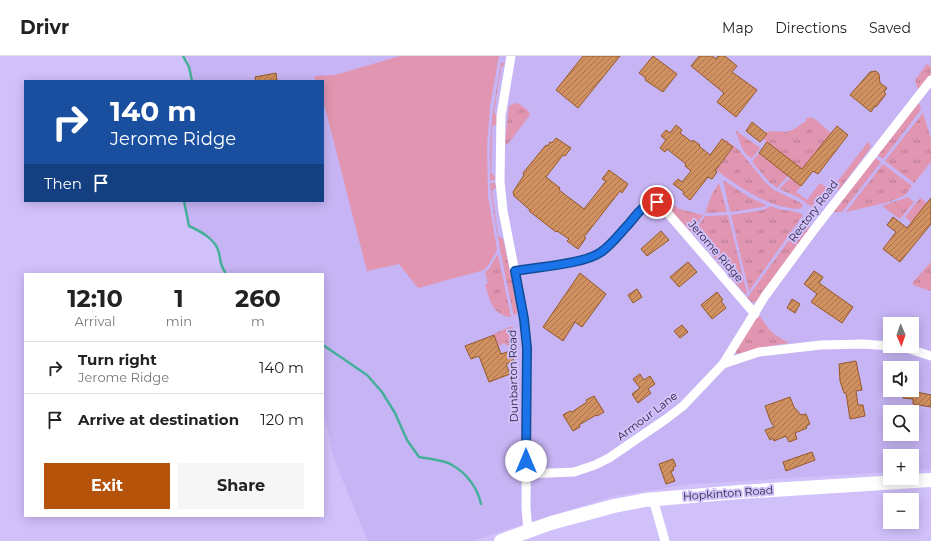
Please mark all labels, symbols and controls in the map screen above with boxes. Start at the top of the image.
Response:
text: Drivr [20,16,69,39]
text: Map [722,19,753,37]
text: Directions [775,19,847,37]
text: Saved [869,19,911,37]
text: 140 m [110,94,197,128]
icon: right [44,96,96,148]
text: Jerome Ridge [110,128,236,150]
icon: arrive [90,172,112,194]
text: Then [44,174,82,193]
street label: Rectory Road [785,177,841,245]
pin [640,185,674,219]
icon: arrive [646,191,668,213]
street label: Jerome Ridge [685,217,747,285]
text: 12:10 [67,284,123,313]
text: 1 [174,284,184,313]
text: 260 [235,284,281,313]
text: Arrival [74,313,115,329]
text: min [166,313,192,329]
text: m [251,313,265,329]
north arrow [883,317,919,353]
map controls [883,317,919,529]
street label: Dunbarton Road [505,330,521,422]
text: Turn right [78,350,157,369]
icon: right [44,357,66,379]
text: 140 m [259,358,304,377]
button: sound [883,361,919,397]
text: Jerome Ridge [78,369,169,385]
street label: Armour Lane [614,388,680,443]
button: search [883,405,919,441]
icon: arrive [44,409,66,431]
text: Arrive at destination [78,410,239,429]
text: 120 m [260,410,304,429]
position arrow [505,440,547,482]
button: + [883,449,919,485]
button: Exit [44,463,170,509]
button: Share [178,463,304,509]
street label: Hopkinton Road [682,483,774,503]
button: − [883,493,919,529]

